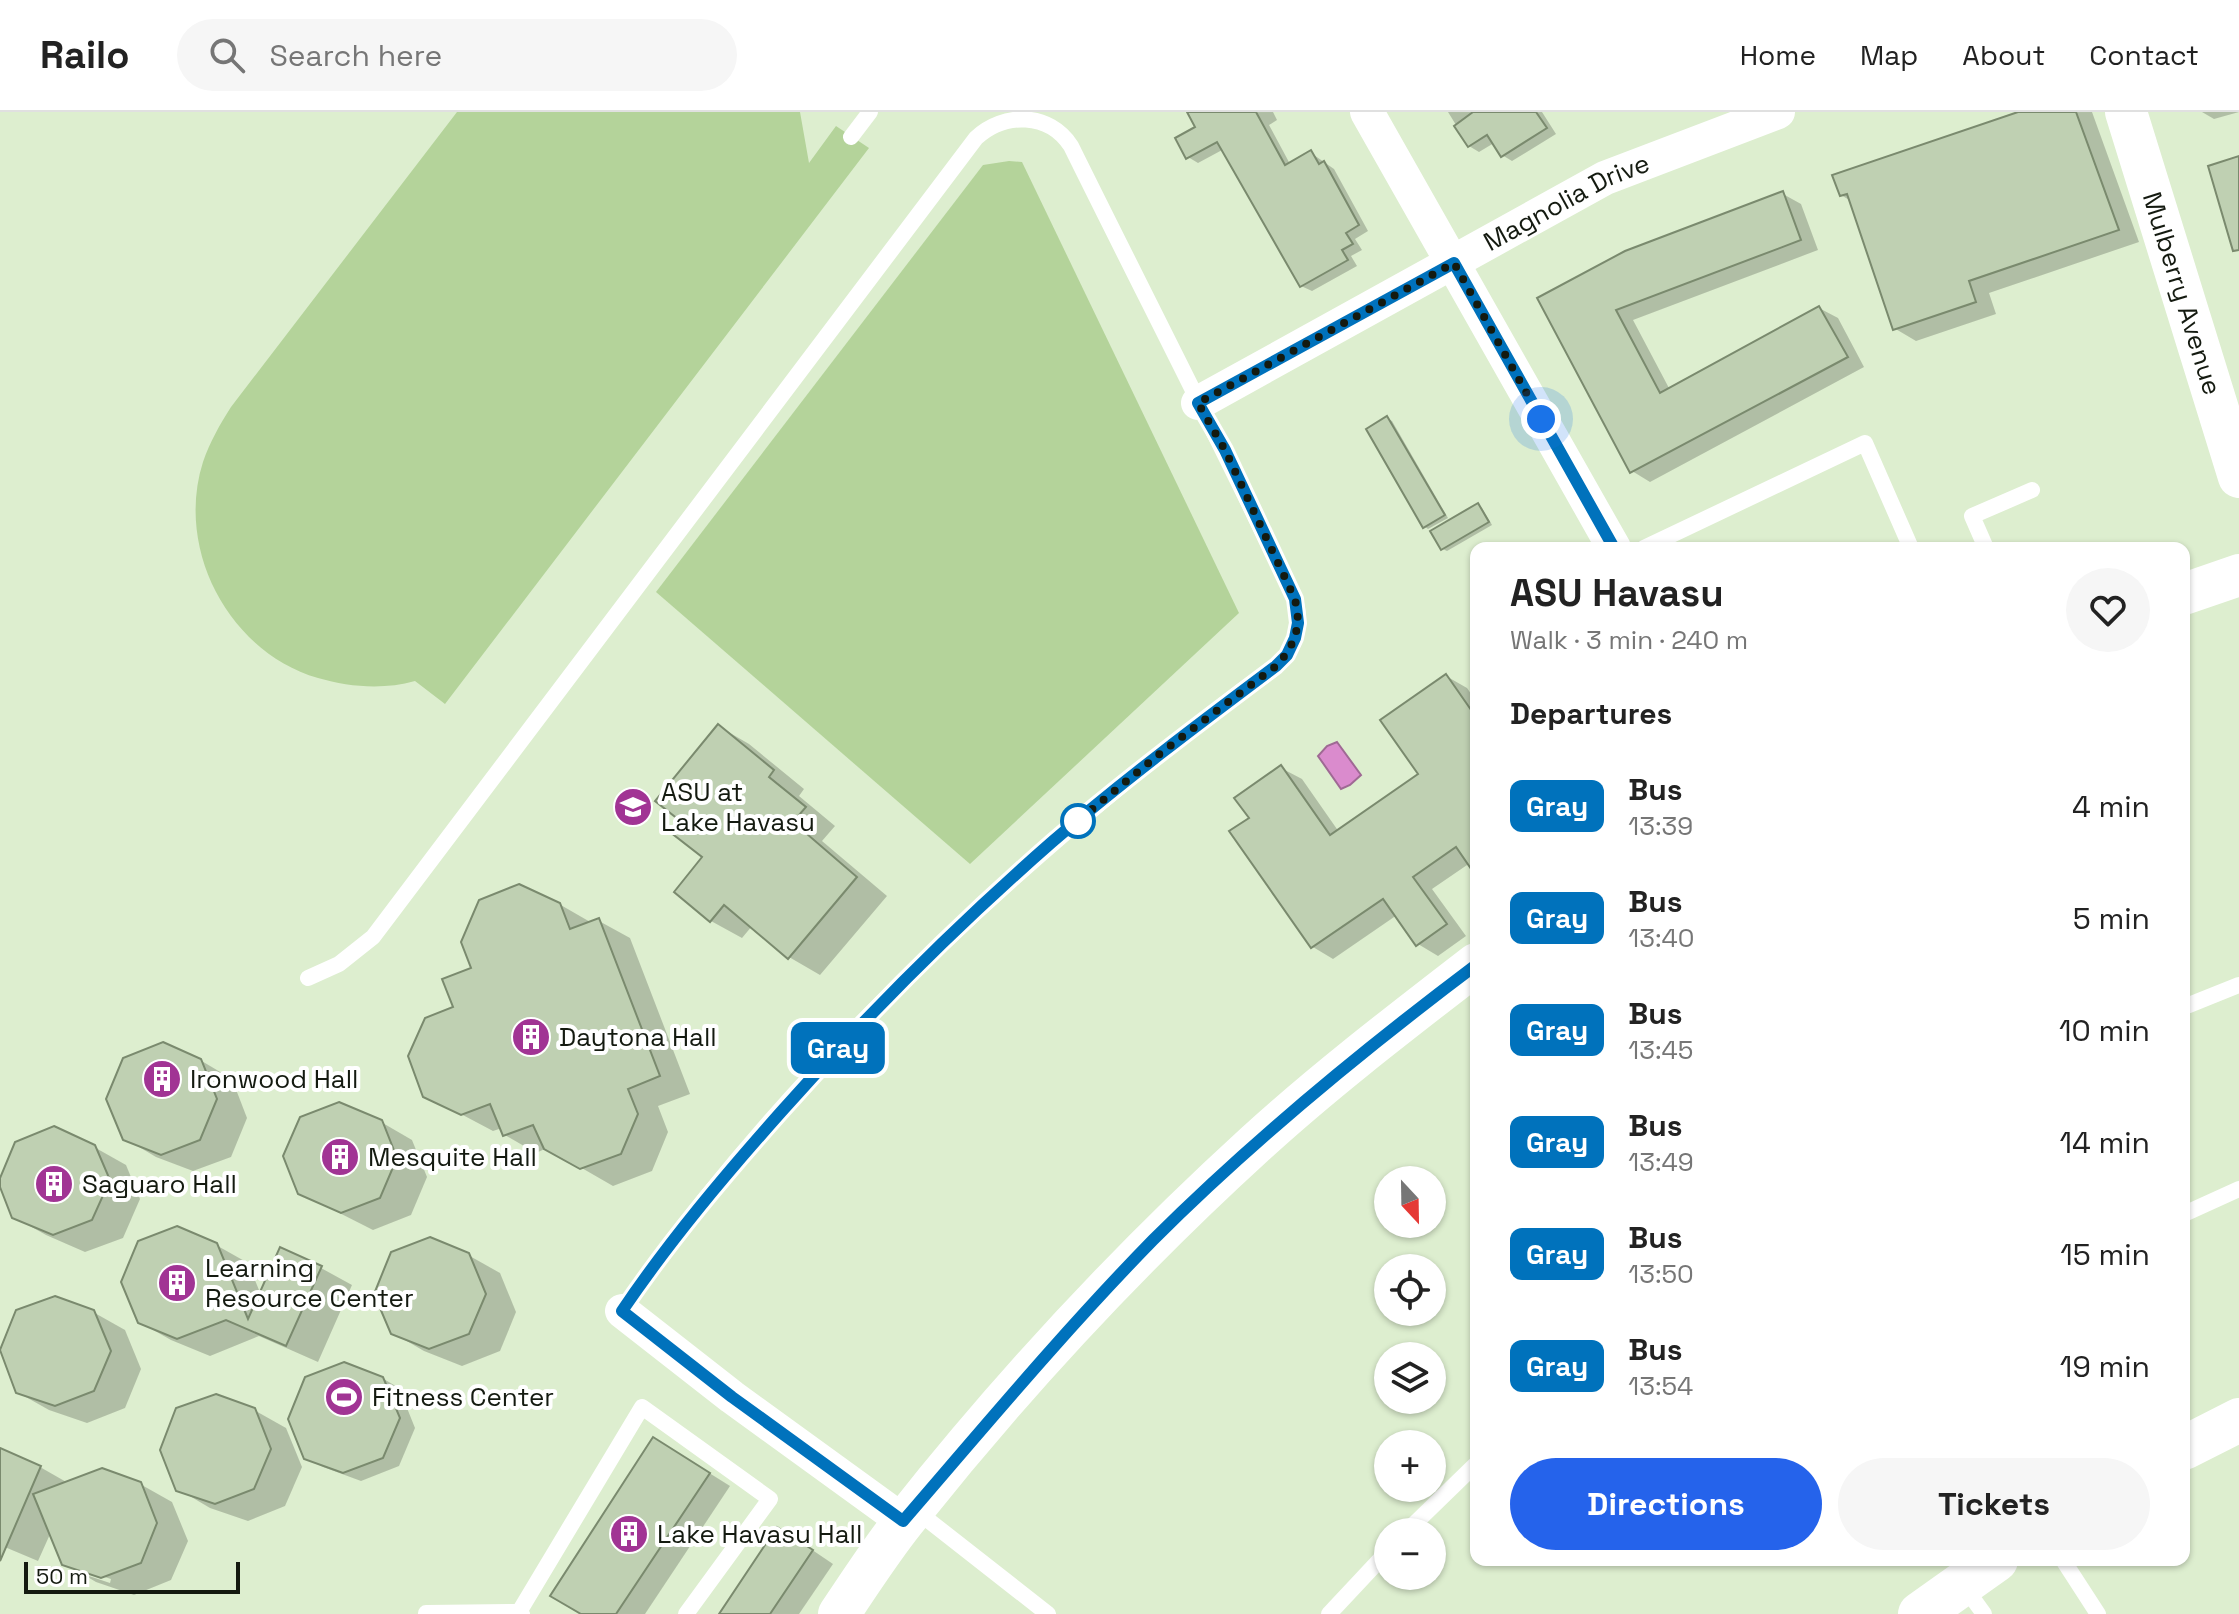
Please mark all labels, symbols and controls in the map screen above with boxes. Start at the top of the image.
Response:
search box [177,19,737,91]
text: Railo [40,31,129,79]
icon: search [205,33,249,77]
text: Search here [269,36,442,75]
text: Home [1740,37,1816,73]
text: Map [1860,37,1918,73]
text: About [1962,37,2045,73]
text: Contact [2089,37,2199,73]
street label: Magnolia Drive [1477,146,1654,259]
street label: Mulberry Avenue [2135,188,2230,399]
your location [1521,399,1561,439]
button: heart [2066,568,2150,652]
text: ASU Havasu [1510,569,1724,617]
text: Walk · 3 min · 240 m [1510,623,1748,657]
text: Departures [1510,694,1672,733]
text: Bus [1628,770,1682,809]
place label: ASU at Lake Havasu [661,775,815,839]
school or university icon: ASU at Lake Havasu [612,786,654,828]
text: 4 min [2072,787,2150,826]
text: Gray [1526,788,1588,824]
unlabelled marker [1061,804,1095,838]
text: 13:39 [1628,809,1693,843]
text: Bus [1628,882,1682,921]
text: 5 min [2073,899,2150,938]
text: Gray [1526,900,1588,936]
text: 13:40 [1628,921,1694,955]
text: Bus [1628,994,1682,1033]
text: 10 min [2059,1011,2150,1050]
text: Gray [1526,1012,1588,1048]
building icon: Daytona Hall [510,1016,552,1058]
place label: Daytona Hall [559,1020,717,1054]
line badge: Gray [782,1022,894,1074]
text: Gray [807,1030,869,1066]
text: 13:45 [1628,1033,1693,1067]
building icon: Ironwood Hall [141,1058,183,1100]
place label: Ironwood Hall [190,1062,358,1096]
text: Bus [1628,1106,1682,1145]
text: 14 min [2059,1123,2150,1162]
text: Gray [1526,1124,1588,1160]
building icon: Mesquite Hall [319,1136,361,1178]
place label: Mesquite Hall [368,1140,537,1174]
text: 13:49 [1628,1145,1694,1179]
building icon: Saguaro Hall [33,1163,75,1205]
north arrow [1374,1166,1446,1238]
map controls [1374,1166,1446,1590]
place label: Saguaro Hall [82,1167,237,1201]
text: Bus [1628,1218,1682,1257]
text: 15 min [2060,1235,2150,1274]
text: Gray [1526,1236,1588,1272]
place label: Learning Resource Center [205,1251,414,1315]
button: locate [1374,1254,1446,1326]
text: 13:50 [1628,1257,1694,1291]
building icon: Learning Resource Center [156,1262,198,1304]
text: Bus [1628,1330,1682,1369]
button: layers [1374,1342,1446,1414]
text: 19 min [2060,1347,2150,1386]
text: Gray [1526,1348,1588,1384]
text: 13:54 [1628,1369,1693,1403]
sports icon: Fitness Center [323,1376,365,1418]
place label: Fitness Center [372,1380,554,1414]
button: + [1374,1430,1446,1502]
button: Directions [1510,1458,1822,1550]
button: Tickets [1838,1458,2150,1550]
building icon: Lake Havasu Hall [608,1513,650,1555]
place label: Lake Havasu Hall [657,1517,862,1551]
button: − [1374,1518,1446,1590]
scale bar [24,1558,240,1594]
text: 50 m [36,1562,88,1590]

